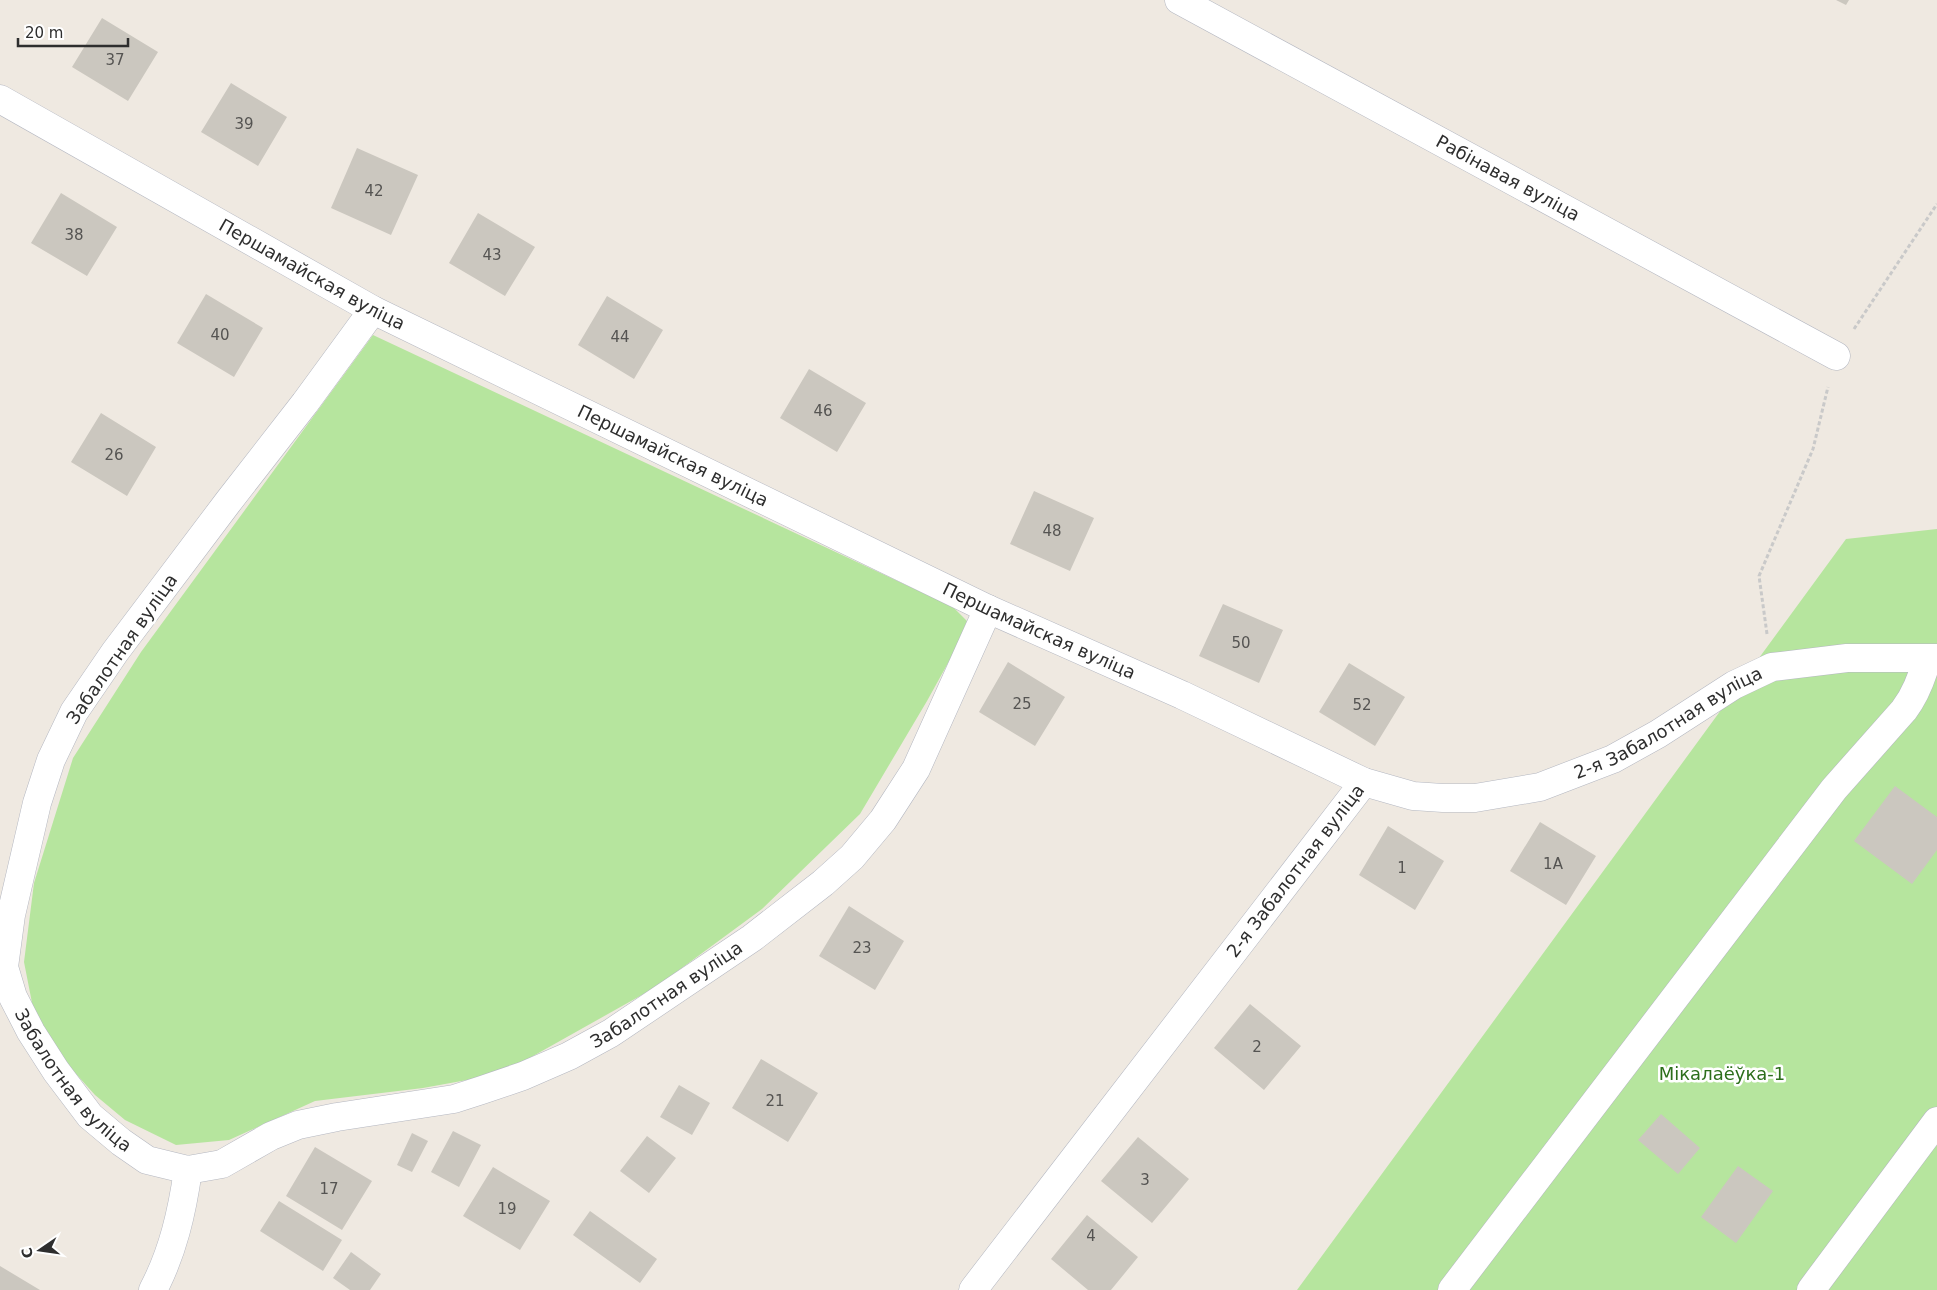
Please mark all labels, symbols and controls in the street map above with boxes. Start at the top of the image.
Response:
scale bar [18,15,128,47]
text: 20 m [25,24,63,42]
house number: 37 [105,51,125,69]
house number: 39 [234,115,254,133]
street label: Рабінавая вуліца [1433,130,1583,225]
house number: 42 [364,182,384,200]
street label: Першамайская вуліца [216,214,409,334]
house number: 38 [64,226,84,244]
house number: 43 [482,246,502,264]
house number: 40 [210,326,230,344]
house number: 44 [610,328,630,346]
street label: Першамайская вуліца [574,400,772,511]
house number: 46 [813,402,833,420]
house number: 26 [104,446,124,464]
house number: 48 [1042,522,1062,540]
street label: Забалотная вуліца [62,570,181,728]
street label: Першамайская вуліца [940,578,1139,683]
house number: 50 [1231,634,1251,652]
street label: 2-я Забалотная вуліца [1571,662,1765,783]
house number: 25 [1012,695,1032,713]
house number: 52 [1352,696,1372,714]
street label: 2-я Забалотная вуліца [1222,780,1368,961]
house number: 1А [1543,855,1564,873]
house number: 1 [1397,859,1407,877]
street label: Забалотная вуліца [587,937,746,1052]
house number: 23 [852,939,872,957]
street label: Забалотная вуліца [11,1005,136,1156]
house number: 2 [1252,1038,1262,1056]
park label: Мікалаёўка-1 [1659,1063,1785,1084]
house number: 21 [765,1092,785,1110]
house number: 3 [1140,1171,1150,1189]
house number: 17 [319,1180,339,1198]
house number: 19 [497,1200,517,1218]
north arrow [15,1225,65,1275]
house number: 4 [1086,1227,1096,1245]
text: С [18,1246,36,1260]

